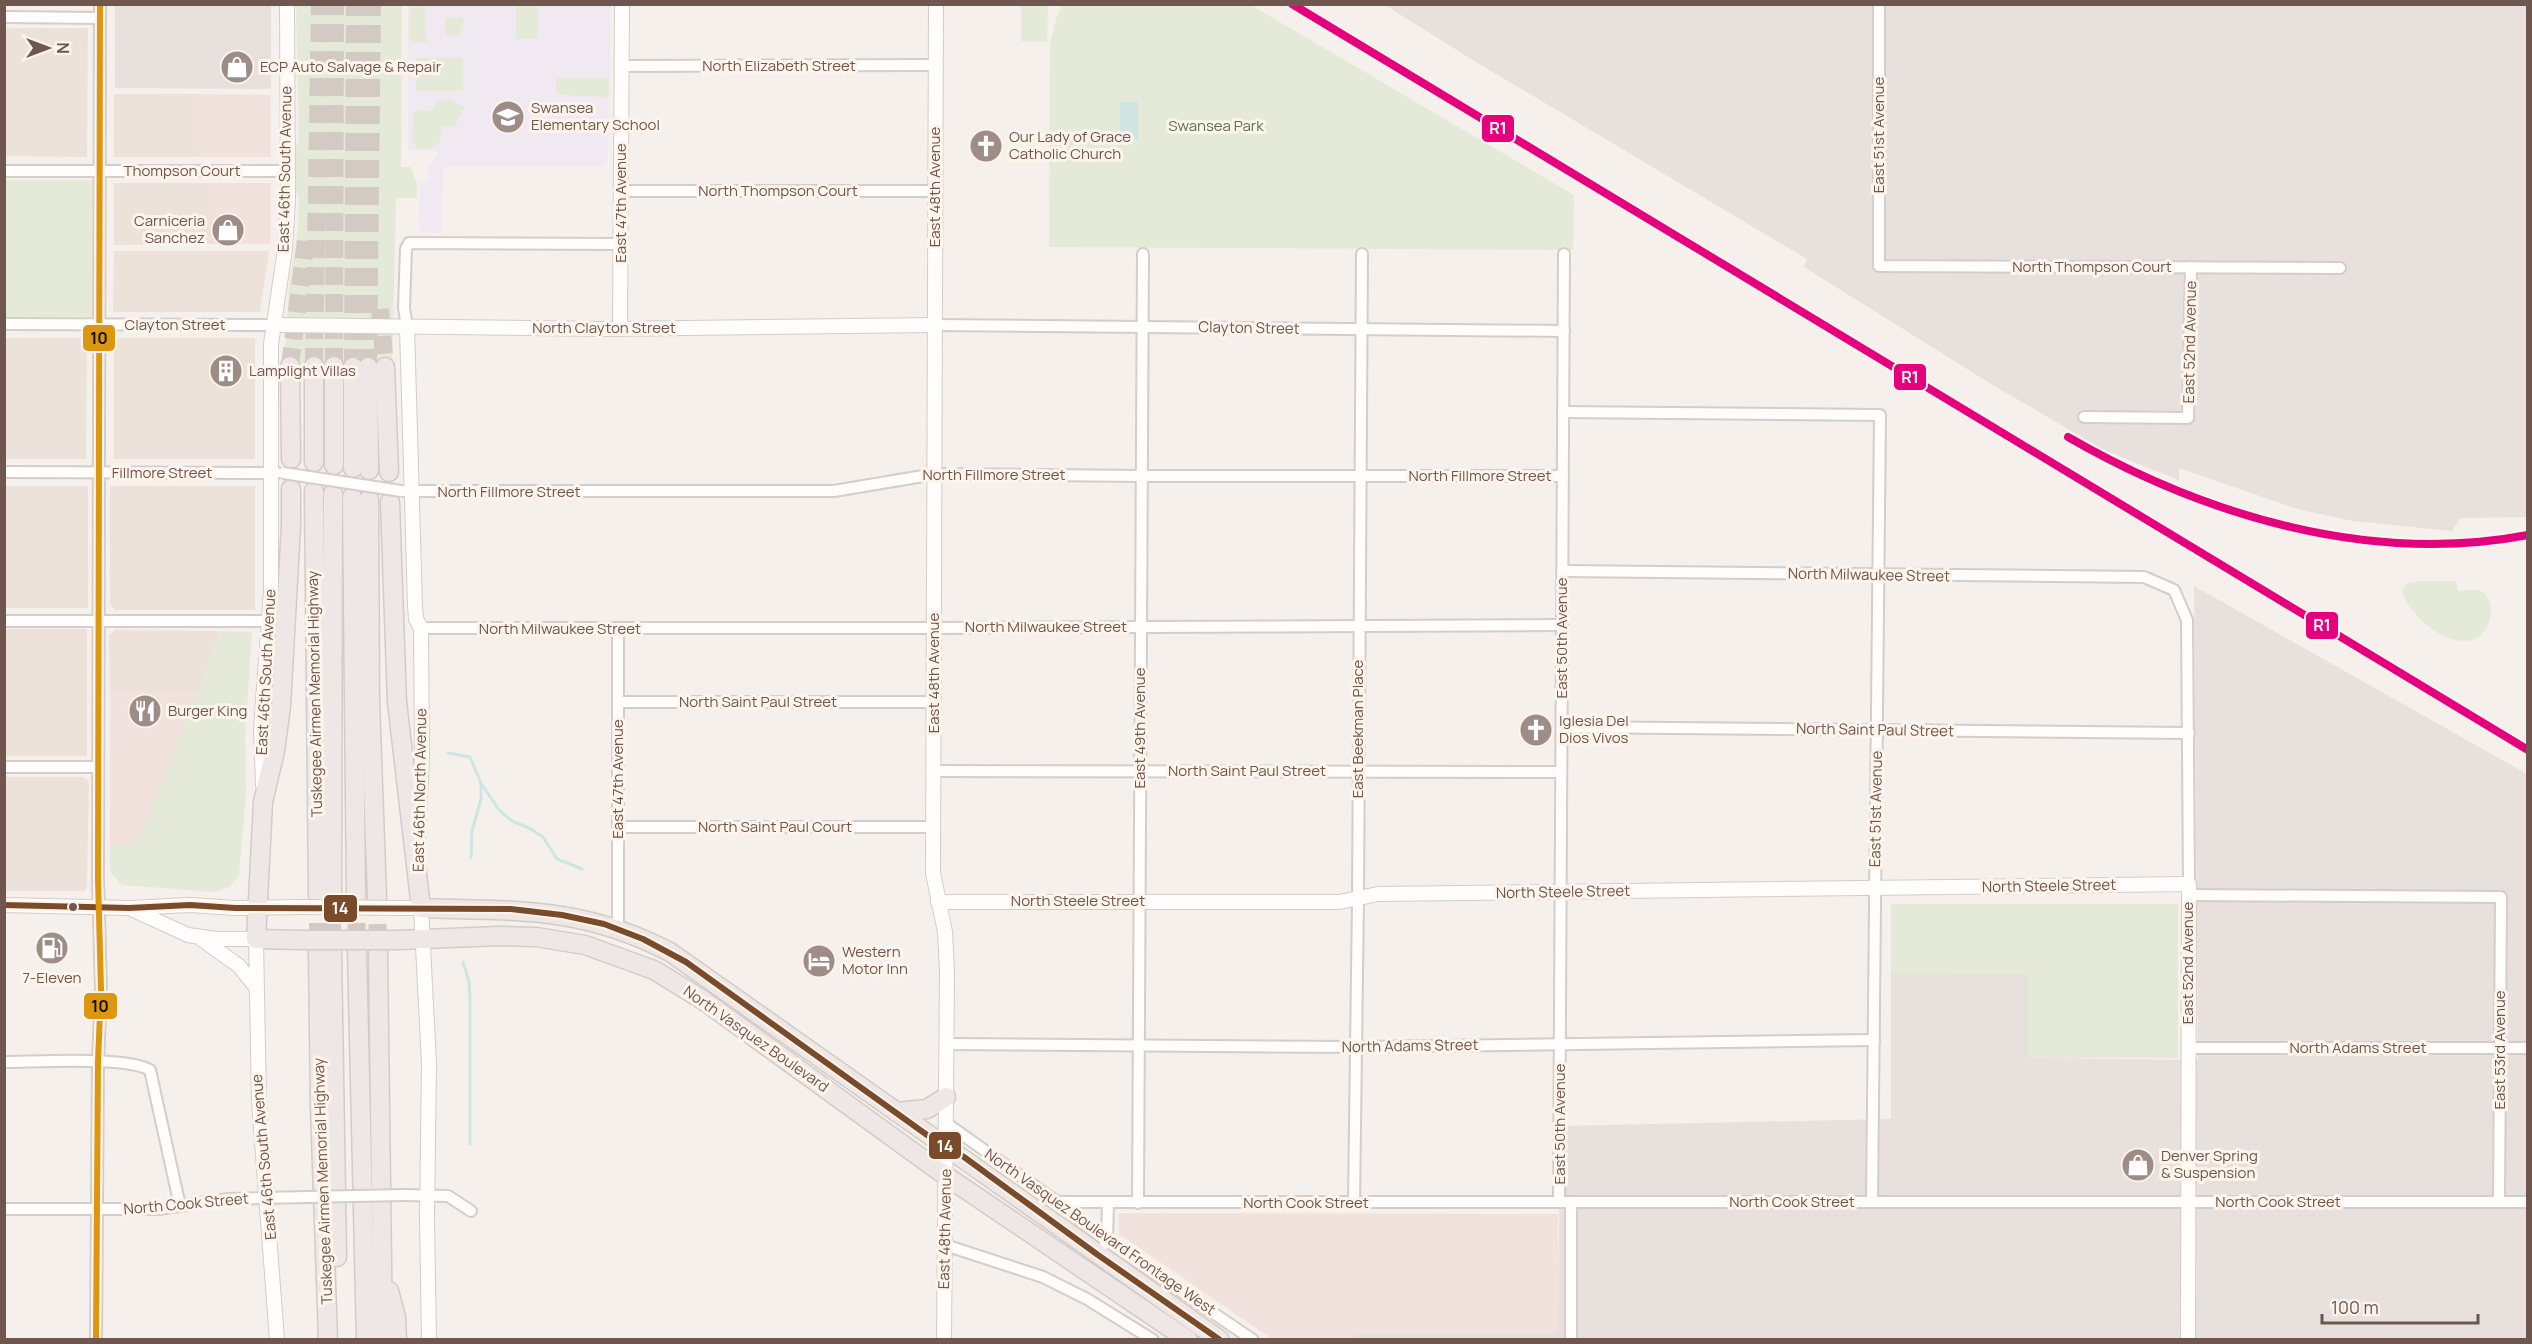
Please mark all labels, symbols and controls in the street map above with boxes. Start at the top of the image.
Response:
north arrow [18,18,78,78]
text: N [52,42,74,54]
shop icon: ECP Auto Salvage & Repair [219,49,255,85]
street label: North Elizabeth Street [702,55,856,76]
place label: ECP Auto Salvage & Repair [260,56,442,77]
street label: East 51st Avenue [1868,77,1889,193]
street label: East 46th South Avenue [273,86,296,252]
place label: Swansea Elementary School [531,97,660,135]
school or university icon: Swansea Elementary School [490,99,526,135]
line badge: R1 [1481,114,1515,143]
park label: Swansea Park [1168,115,1264,136]
text: R1 [1489,117,1507,139]
street label: East 48th Avenue [924,126,945,247]
place label: Our Lady of Grace Catholic Church [1009,126,1131,164]
church icon: Our Lady of Grace Catholic Church [968,128,1004,164]
street label: East 47th Avenue [610,143,631,263]
street label: Thompson Court [124,160,240,181]
street label: North Thompson Court [698,180,858,201]
place label: Carniceria Sanchez [134,210,205,248]
shop icon: Carniceria Sanchez [210,212,246,248]
street label: North Thompson Court [2012,256,2172,277]
street label: East 52nd Avenue [2178,280,2201,403]
street label: Clayton Street [124,314,226,335]
street label: Clayton Street [1198,316,1300,339]
street label: North Clayton Street [532,317,676,338]
line badge: 10 [82,324,116,352]
text: 10 [90,327,108,349]
building icon: Lamplight Villas [208,353,244,389]
place label: Lamplight Villas [249,360,356,381]
line badge: R1 [1893,363,1927,391]
text: R1 [1901,366,1919,388]
street label: Fillmore Street [112,462,212,483]
street label: North Fillmore Street [922,464,1066,485]
street label: North Fillmore Street [1408,465,1552,486]
street label: North Fillmore Street [437,481,581,502]
street label: North Milwaukee Street [1788,563,1950,586]
street label: Tuskegee Airmen Memorial Highway [302,570,327,818]
street label: East 50th Avenue [1551,577,1572,698]
street label: East 46th South Avenue [251,588,280,755]
line badge: R1 [2305,611,2339,640]
street label: East 48th Avenue [923,612,944,733]
text: R1 [2313,614,2331,636]
street label: North Milwaukee Street [965,616,1127,637]
street label: North Milwaukee Street [479,618,641,639]
street label: East Beekman Place [1347,659,1368,798]
street label: East 49th Avenue [1129,667,1150,789]
street label: North Saint Paul Street [679,691,837,712]
restaurant icon: Burger King [127,693,163,729]
place label: Burger King [168,700,247,721]
street label: East 46th North Avenue [408,708,431,872]
place label: Iglesia Del Dios Vivos [1559,710,1629,748]
church icon: Iglesia Del Dios Vivos [1518,712,1554,748]
street label: North Saint Paul Street [1796,718,1954,741]
street label: East 47th Avenue [607,719,628,839]
street label: East 51st Avenue [1864,750,1887,867]
street label: North Saint Paul Street [1168,760,1326,781]
street label: North Saint Paul Court [698,816,852,837]
street label: North Steele Street [1982,874,2116,897]
street label: North Steele Street [1496,880,1630,903]
street label: North Steele Street [1011,890,1145,911]
line badge: 14 [323,894,358,923]
text: 14 [332,897,348,919]
unlabelled marker [67,901,79,913]
street label: East 52nd Avenue [2177,901,2198,1024]
fuel station icon: 7-Eleven [34,930,70,966]
place label: Western Motor Inn [842,941,908,979]
hotel icon: Western Motor Inn [801,943,837,979]
place label: 7-Eleven [23,967,82,988]
street label: North Vasquez Boulevard [679,980,833,1097]
street label: East 53rd Avenue [2489,990,2510,1110]
line badge: 10 [83,992,118,1020]
text: 10 [91,995,109,1017]
street label: North Adams Street [1341,1034,1479,1057]
street label: North Adams Street [2290,1037,2426,1058]
street label: Tuskegee Airmen Memorial Highway [308,1057,337,1305]
street label: East 50th Avenue [1549,1063,1570,1184]
street label: East 46th South Avenue [246,1073,281,1241]
line badge: 14 [928,1131,962,1160]
text: 14 [937,1135,953,1157]
street label: North Vasquez Boulevard Frontage West [981,1143,1220,1320]
place label: Denver Spring & Suspension [2161,1145,2258,1183]
shop icon: Denver Spring & Suspension [2120,1147,2156,1183]
street label: East 48th Avenue [933,1168,956,1289]
street label: North Cook Street [123,1188,249,1219]
street label: North Cook Street [1729,1191,1855,1212]
street label: North Cook Street [2215,1191,2341,1212]
street label: North Cook Street [1243,1192,1369,1213]
scale bar [2322,1287,2478,1325]
text: 100 m [2331,1295,2379,1319]

